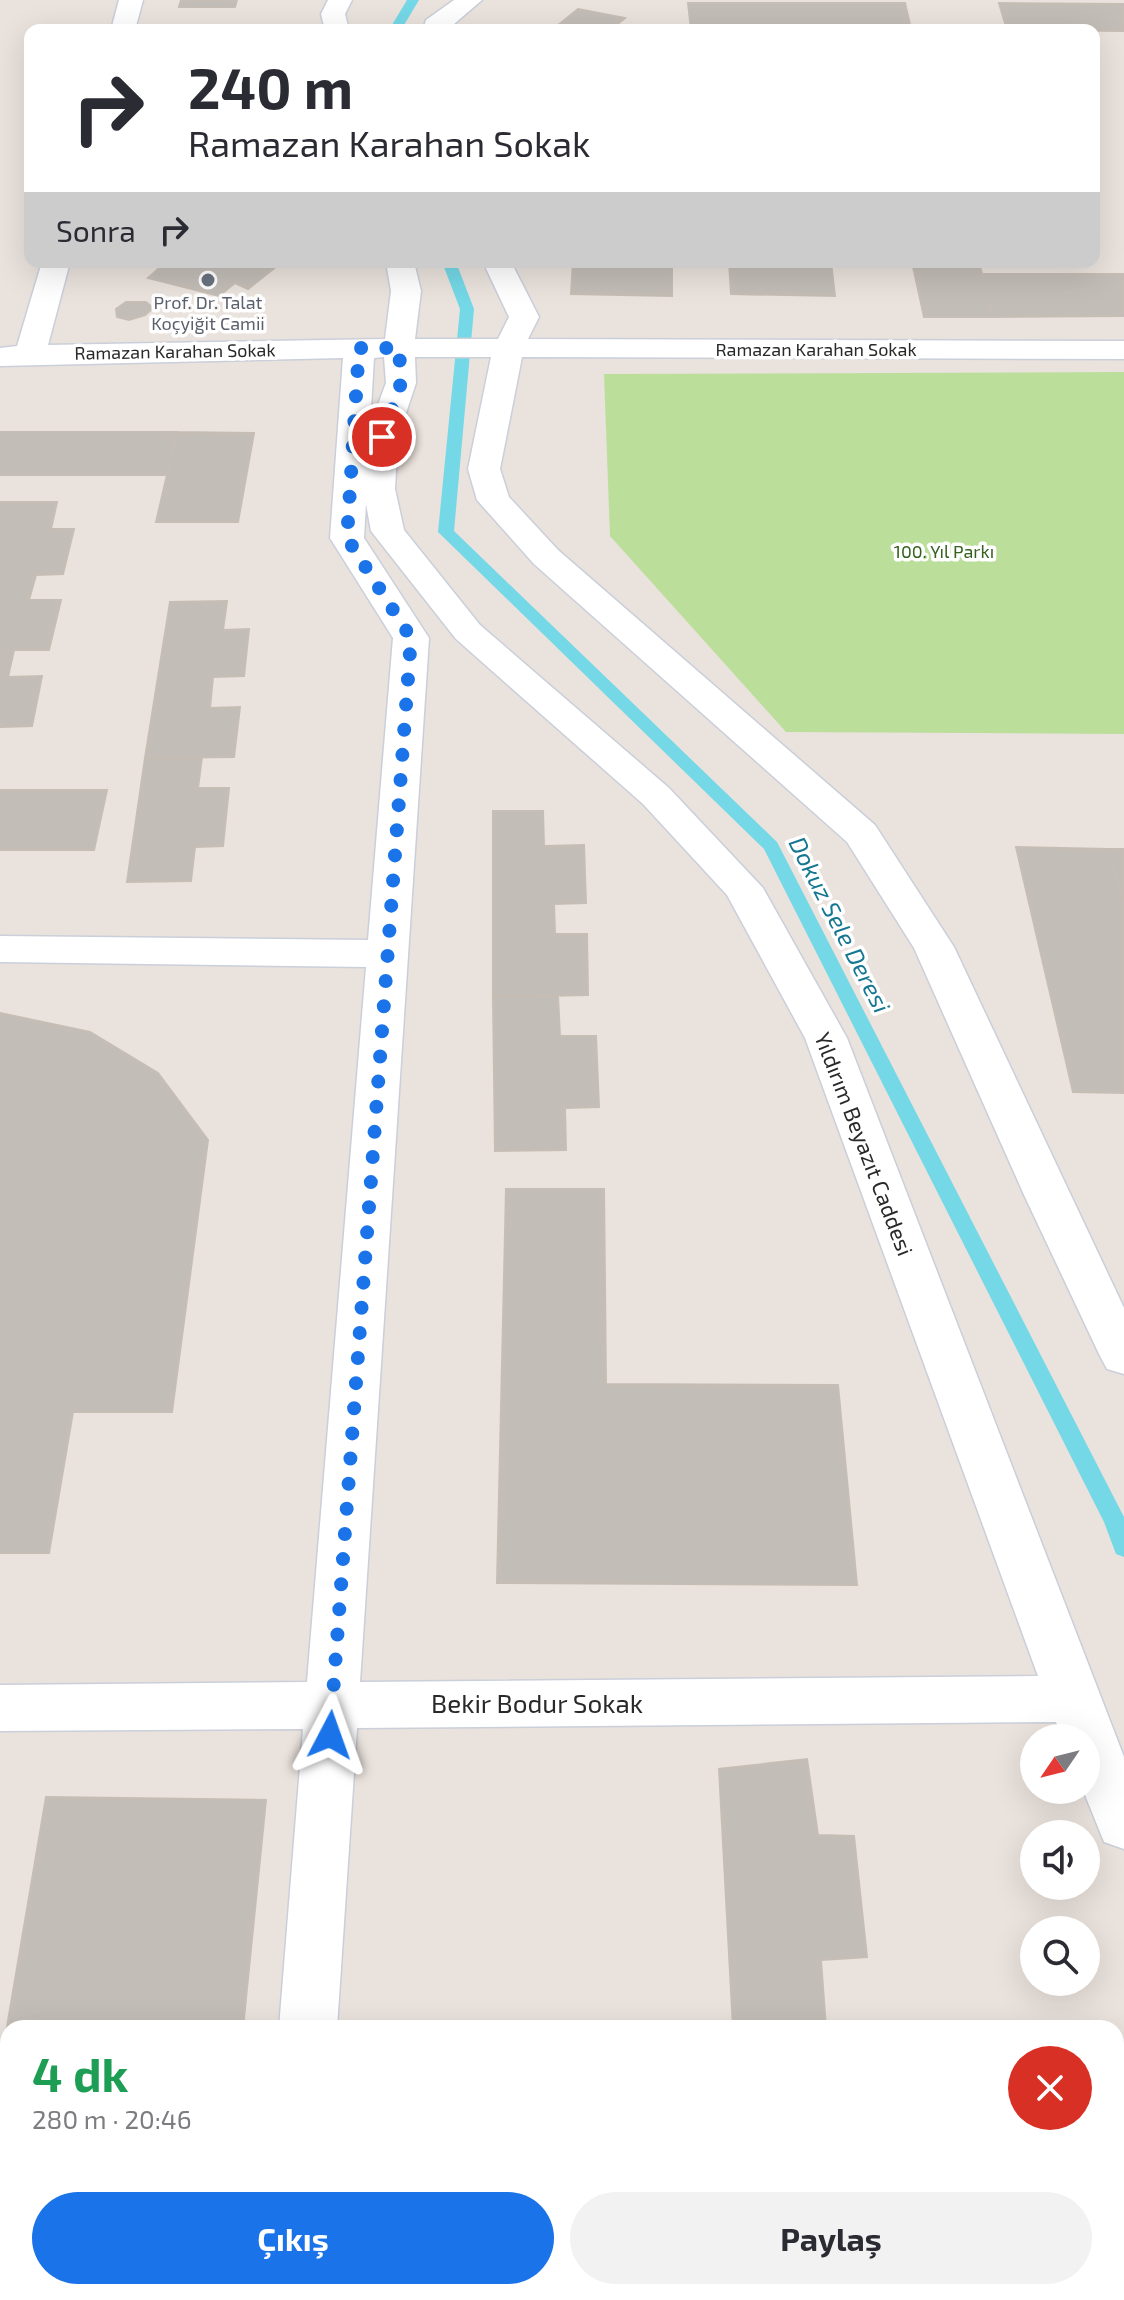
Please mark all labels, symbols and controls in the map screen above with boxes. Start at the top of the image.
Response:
text: 240 m [188,53,353,120]
icon: right [56,56,160,160]
text: Ramazan Karahan Sokak [188,121,590,164]
icon: right [152,208,196,252]
text: Sonra [56,212,136,248]
marker: Prof. Dr. Talat Koçyiğit Camii [199,271,217,289]
place label: Prof. Dr. Talat Koçyiğit Camii [151,291,265,335]
street label: Ramazan Karahan Sokak [74,338,276,364]
street label: Ramazan Karahan Sokak [715,338,917,360]
pin [348,403,416,471]
icon: arrive [360,415,404,459]
park label: 100. Yıl Parkı [894,540,994,562]
water label: Dokuz Sele Deresi [783,831,897,1017]
street label: Yıldırım Beyazıt Caddesi [810,1028,920,1259]
street label: Bekir Bodur Sokak [431,1687,643,1718]
position arrow [288,1693,372,1777]
north arrow [1020,1724,1100,1804]
map controls [1020,1724,1100,1996]
button: sound [1020,1820,1100,1900]
button: search [1020,1916,1100,1996]
text: 4 dk [32,2044,128,2102]
button: close [1008,2046,1092,2130]
text: 280 m · 20:46 [32,2103,192,2134]
button: Çıkış [32,2192,554,2284]
button: Paylaş [570,2192,1092,2284]

